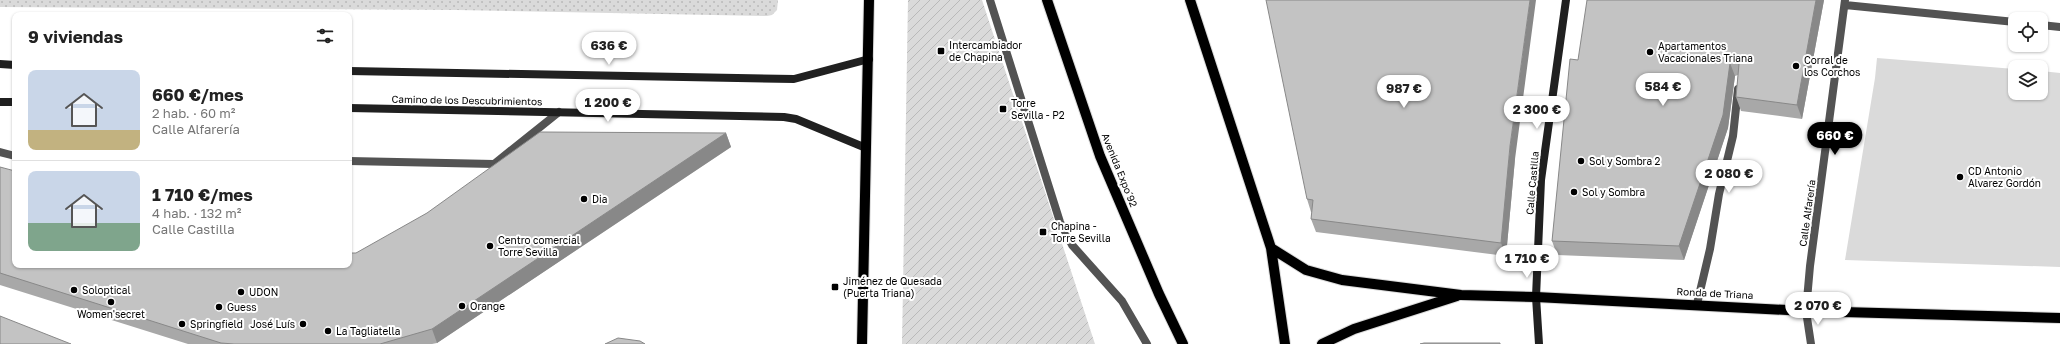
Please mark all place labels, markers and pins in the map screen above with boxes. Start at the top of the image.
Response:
pin: 636 € [581,32,637,66]
place label: Intercambiador de Chapina [949,39,1022,63]
place label: Apartamentos Vacacionales Triana [1658,40,1753,64]
marker: Intercambiador de Chapina [936,46,946,56]
marker: Apartamentos Vacacionales Triana [1645,47,1655,57]
place label: Corral de los Corchos [1804,54,1860,78]
marker: Corral de los Corchos [1791,61,1801,71]
pin: 584 € [1635,73,1691,107]
pin: 987 € [1376,75,1432,109]
pin: 1 200 € [571,89,645,123]
pin: 2 300 € [1500,96,1574,130]
place label: Torre Sevilla - P2 [1011,97,1065,121]
marker: Torre Sevilla - P2 [998,104,1008,114]
pin: 660 € [1807,122,1863,156]
place label: Sol y Sombra 2 [1589,155,1661,167]
marker: Sol y Sombra 2 [1576,156,1586,166]
pin: 2 080 € [1692,160,1766,194]
place label: CD Antonio Alvarez Gordón [1968,165,2041,189]
marker: CD Antonio Alvarez Gordón [1955,172,1965,182]
place label: Sol y Sombra [1582,186,1645,198]
marker: Sol y Sombra [1569,187,1579,197]
place label: Dia [592,193,607,205]
marker: Dia [579,194,589,204]
place label: Chapina - Torre Sevilla [1051,220,1111,244]
marker: Chapina - Torre Sevilla [1038,227,1048,237]
place label: Centro comercial Torre Sevilla [498,234,580,258]
marker: Centro comercial Torre Sevilla [485,241,495,251]
pin: 1 710 € [1490,245,1564,279]
place label: Jiménez de Quesada (Puerta Triana) [843,275,942,299]
marker: Jiménez de Quesada (Puerta Triana) [830,282,840,292]
place label: Soloptical [82,284,131,296]
marker: Soloptical [69,285,79,295]
place label: UDON [249,286,278,298]
marker: UDON [236,287,246,297]
pin: 2 070 € [1781,292,1855,326]
marker: Women'secret [106,297,116,307]
place label: Orange [470,300,505,312]
place label: Guess [227,301,257,313]
marker: Orange [457,301,467,311]
marker: Guess [214,302,224,312]
place label: Women'secret [77,308,145,320]
place label: Springfield [190,318,243,330]
place label: José Luís [250,318,295,330]
marker: Springfield [177,319,187,329]
marker: José Luís [298,319,308,329]
place label: La Tagliatella [336,325,400,337]
marker: La Tagliatella [323,326,333,336]

